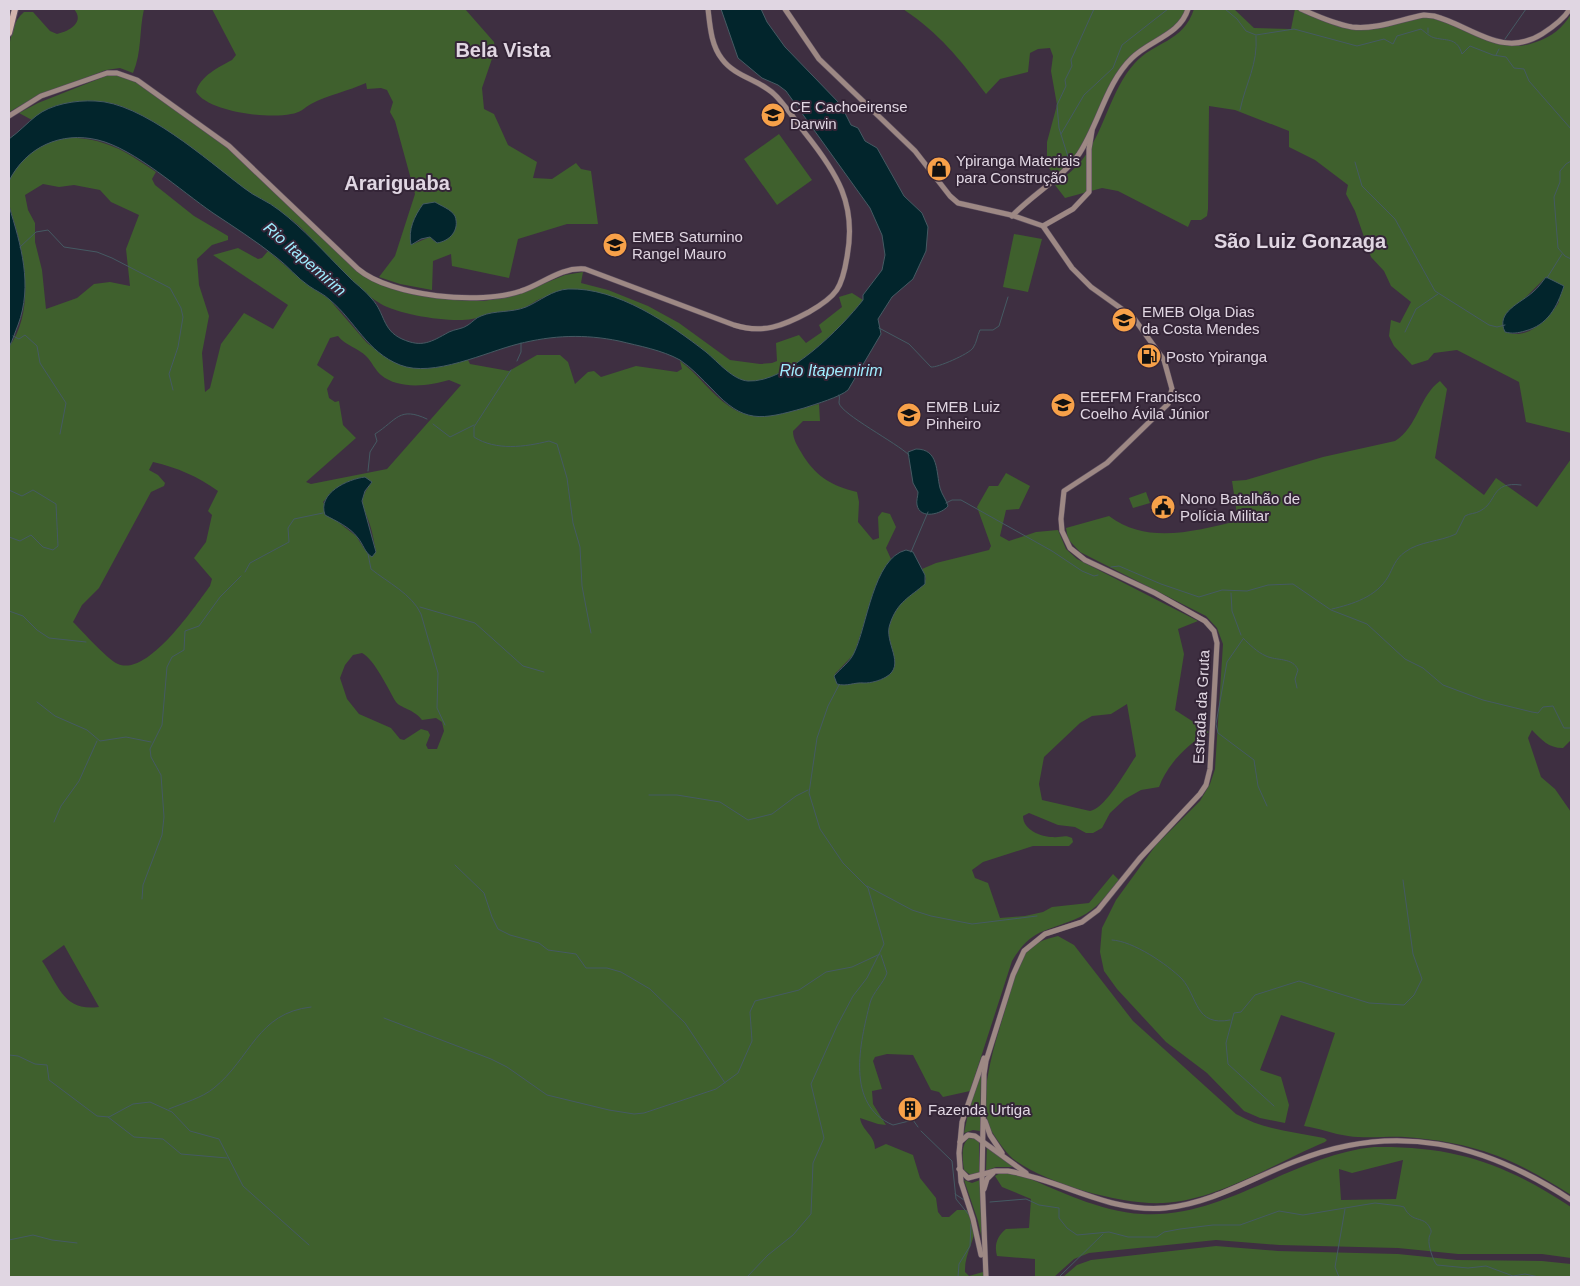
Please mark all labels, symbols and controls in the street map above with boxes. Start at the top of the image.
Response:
district label: Bela Vista [455,39,551,61]
place label: CE Cachoeirense Darwin [790,98,908,132]
school or university icon: CE Cachoeirense Darwin [760,102,786,128]
place label: Ypiranga Materiais para Construção [956,152,1080,186]
shop icon: Ypiranga Materiais para Construção [926,156,952,182]
district label: Arariguaba [344,172,451,194]
water label: Rio Itapemirim [261,219,349,299]
place label: EMEB Saturnino Rangel Mauro [632,228,743,262]
district label: São Luiz Gonzaga [1214,230,1387,252]
school or university icon: EMEB Saturnino Rangel Mauro [602,232,628,258]
place label: EMEB Olga Dias da Costa Mendes [1142,303,1260,337]
school or university icon: EMEB Olga Dias da Costa Mendes [1111,307,1137,333]
fuel station icon: Posto Ypiranga [1136,343,1162,369]
place label: Posto Ypiranga [1166,348,1268,365]
water label: Rio Itapemirim [779,362,883,379]
place label: EEEFM Francisco Coelho Ávila Júnior [1080,388,1209,422]
school or university icon: EEEFM Francisco Coelho Ávila Júnior [1050,392,1076,418]
place label: EMEB Luiz Pinheiro [926,398,1000,432]
school or university icon: EMEB Luiz Pinheiro [896,402,922,428]
place label: Nono Batalhão de Polícia Militar [1180,490,1300,524]
public building icon: Nono Batalhão de Polícia Militar [1150,494,1176,520]
street label: Estrada da Gruta [1190,649,1213,764]
building icon: Fazenda Urtiga [897,1096,923,1122]
place label: Fazenda Urtiga [928,1101,1031,1118]

